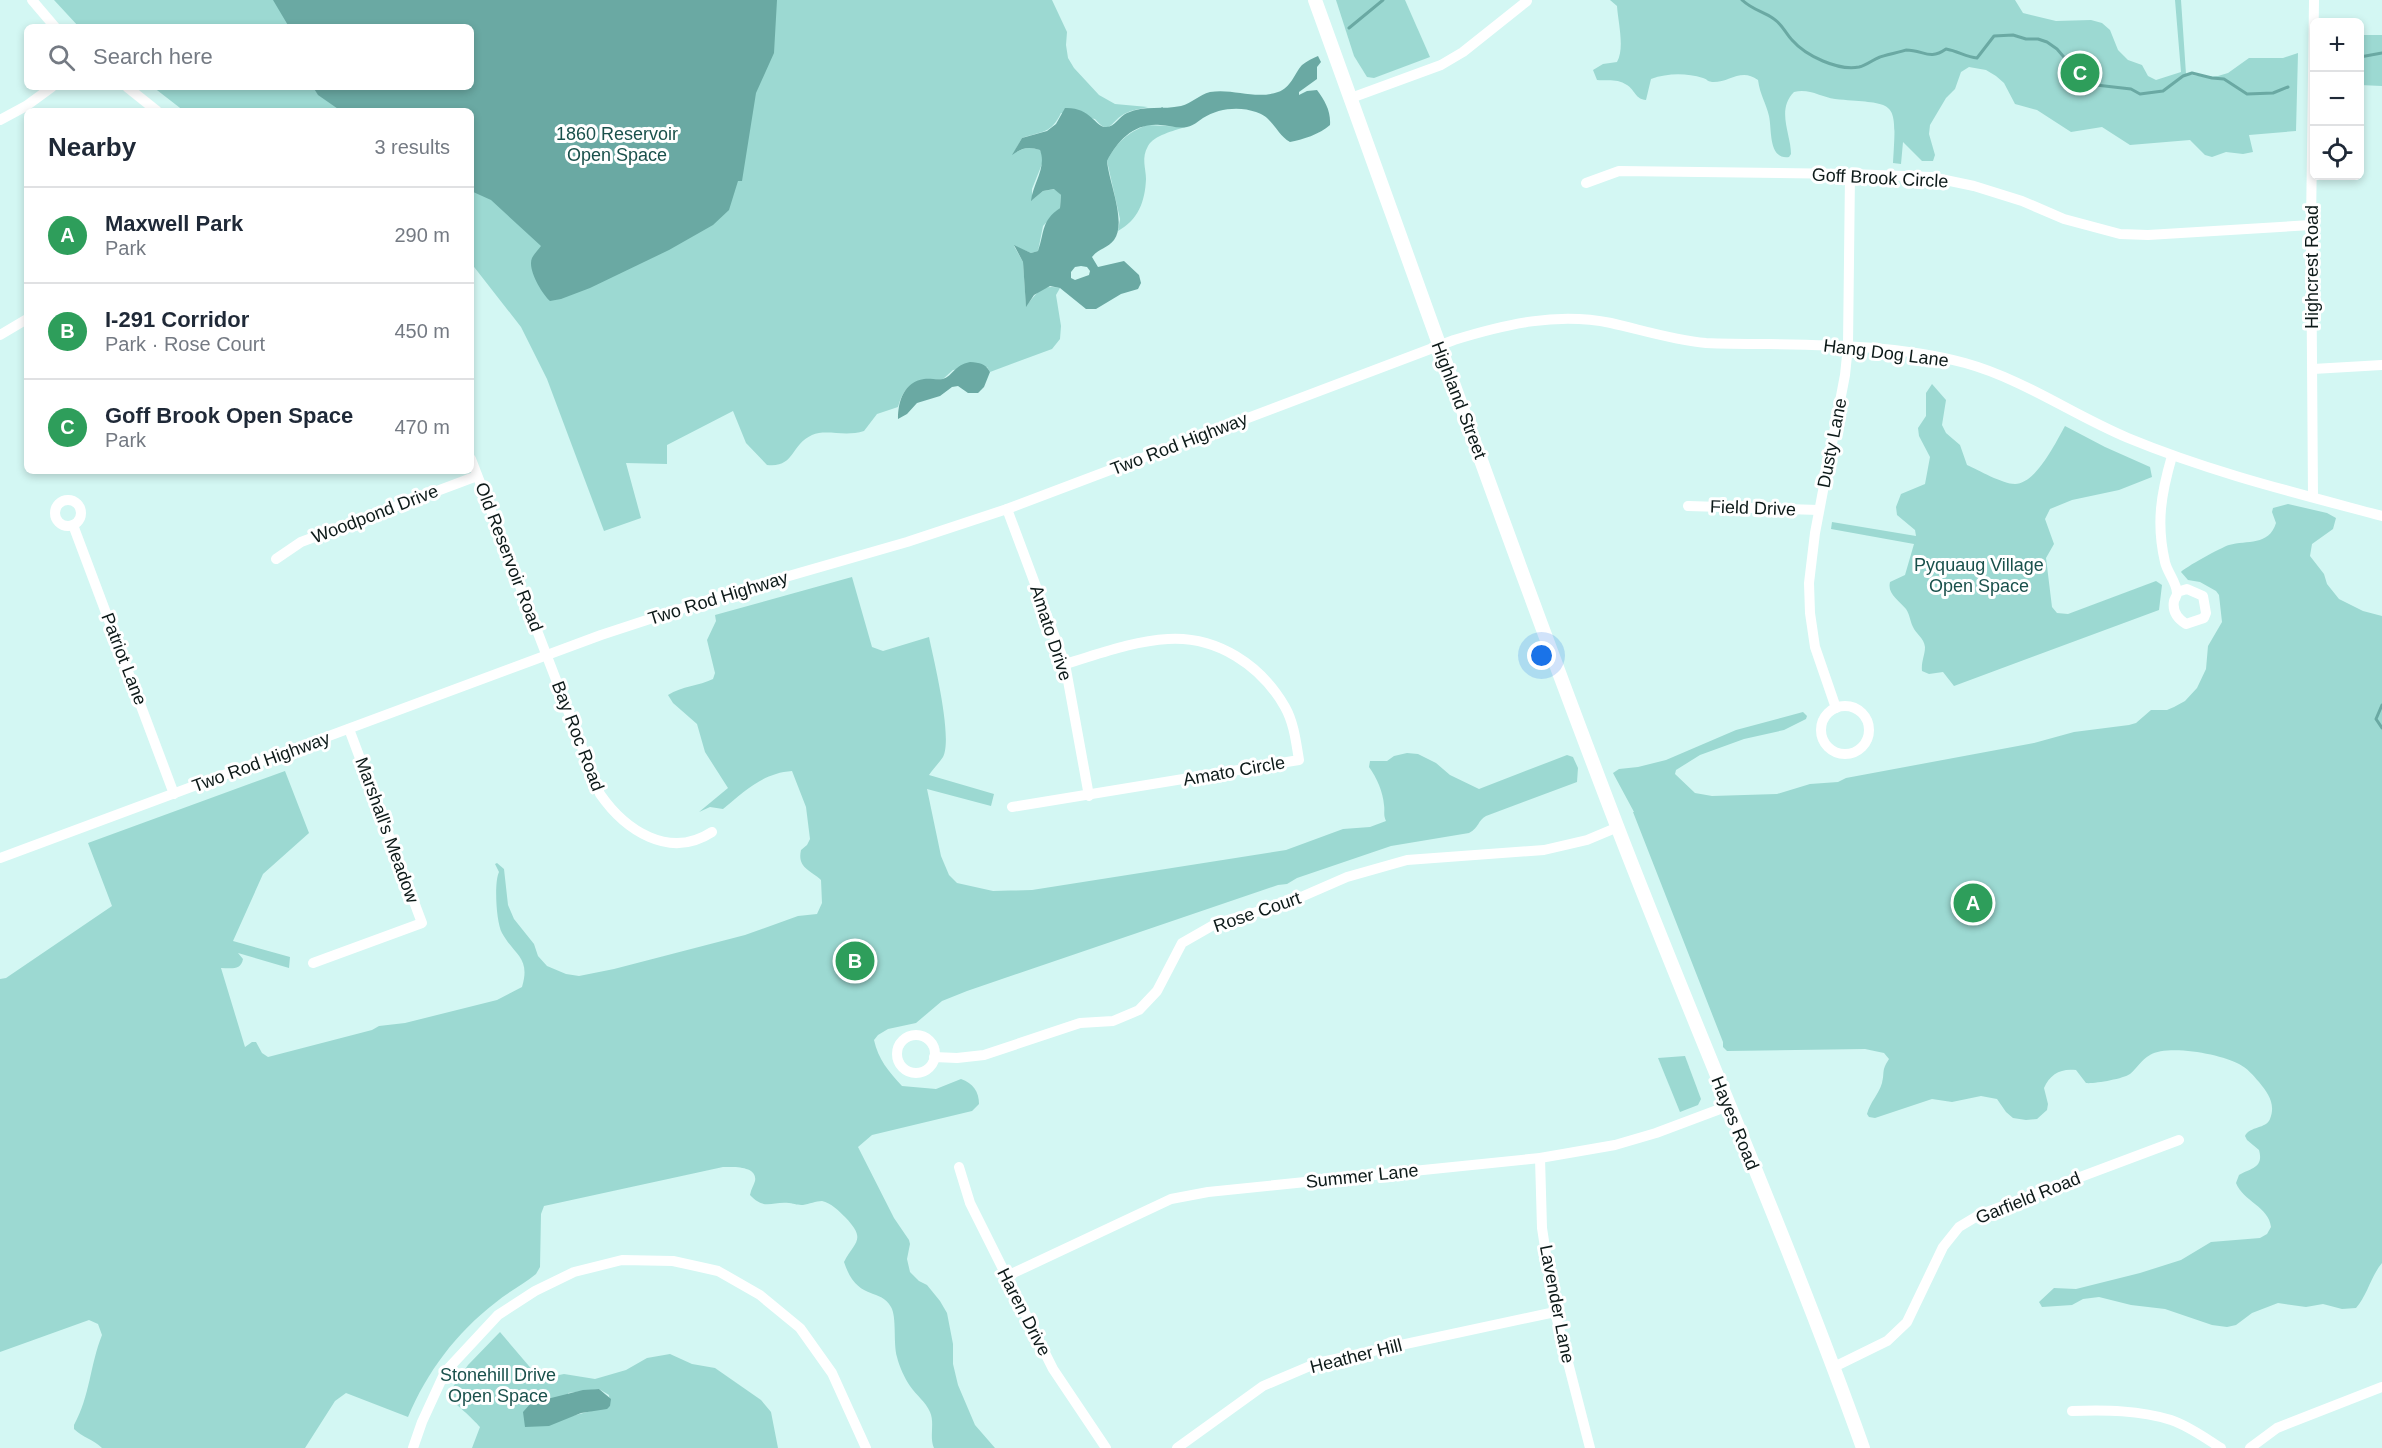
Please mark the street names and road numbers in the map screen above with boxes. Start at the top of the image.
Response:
street label: Goff Brook Circle [1811,164,1949,192]
street label: Highcrest Road [2302,205,2322,329]
street label: Hang Dog Lane [1822,335,1950,371]
street label: Highland Street [1427,338,1491,462]
street label: Dusty Lane [1813,396,1851,490]
street label: Two Rod Highway [1108,409,1250,479]
street label: Old Reservoir Road [471,480,547,634]
street label: Woodpond Drive [309,481,441,547]
street label: Field Drive [1710,497,1796,519]
street label: Two Rod Highway [646,567,790,629]
street label: Amato Drive [1026,583,1076,683]
street label: Patriot Lane [97,610,151,708]
street label: Bay Roc Road [548,678,608,794]
street label: Two Rod Highway [189,728,333,796]
street label: Amato Circle [1182,752,1286,790]
street label: Marshall's Meadow [351,754,423,906]
street label: Rose Court [1211,888,1303,936]
street label: Hayes Road [1707,1073,1763,1173]
street label: Summer Lane [1305,1160,1419,1192]
street label: Garfield Road [1973,1168,2083,1228]
street label: Lavender Lane [1536,1243,1578,1365]
street label: Haren Drive [993,1265,1055,1359]
street label: Heather Hill [1308,1335,1404,1377]

